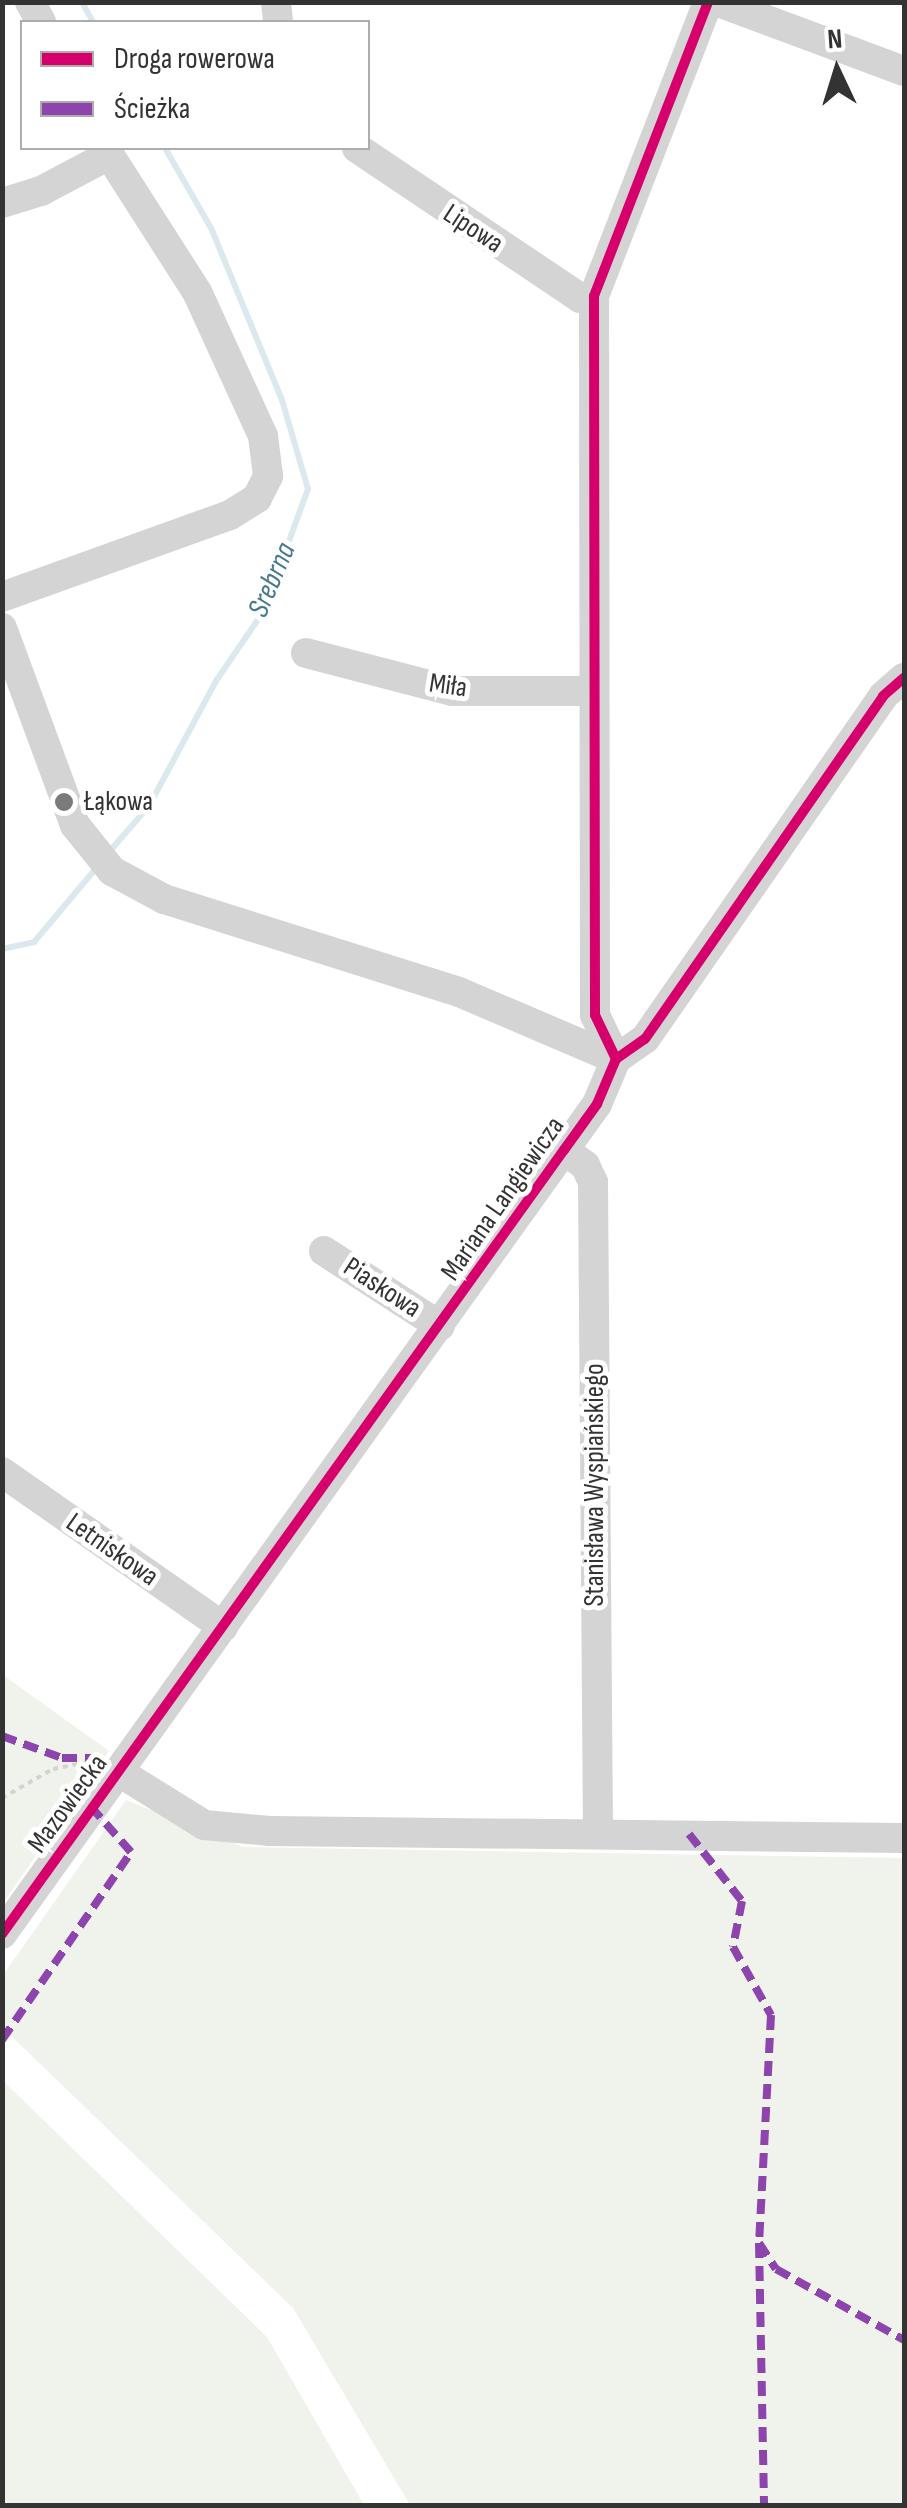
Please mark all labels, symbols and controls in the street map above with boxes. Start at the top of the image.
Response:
legend [20,20,370,150]
north arrow [787,20,887,120]
text: N [826,23,843,57]
text: Droga rowerowa [114,41,275,77]
text: Ścieżka [114,91,190,127]
street label: Lipowa [437,197,509,261]
water label: Srebrna [240,537,304,623]
street label: Miła [427,667,469,705]
place label: Łąkowa [84,785,153,819]
marker: Łąkowa [53,791,75,813]
street label: Mariana Langiewicza [434,1111,572,1287]
street label: Piaskowa [337,1251,427,1325]
street label: Stanisława Wyspiańskiego [578,1363,612,1607]
street label: Letniskowa [59,1506,165,1594]
street label: Mazowiecka [21,1748,115,1860]

